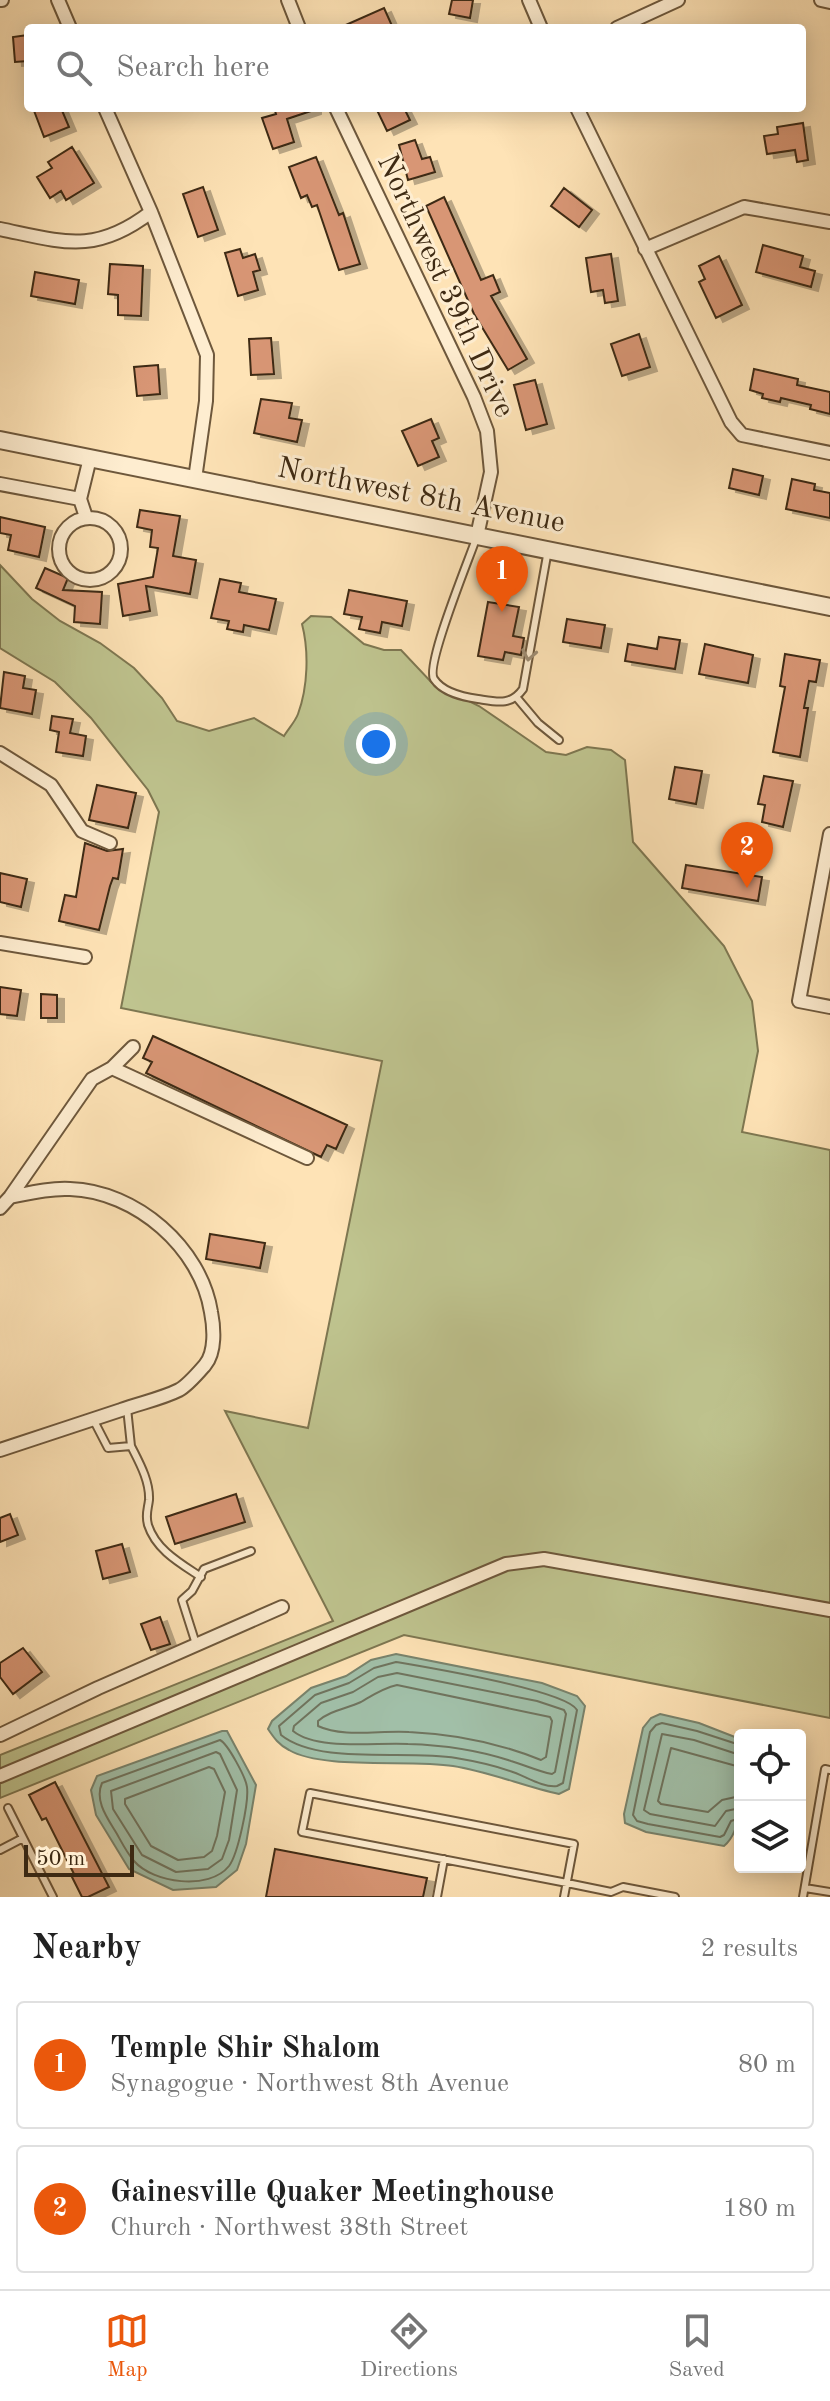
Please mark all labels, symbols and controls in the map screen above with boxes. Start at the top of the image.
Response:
search box [24,24,806,112]
icon: search [52,46,96,90]
text: Search here [116,53,270,83]
street label: Northwest 39th Drive [371,150,519,422]
street label: Northwest 8th Avenue [275,453,567,539]
pin: 1 [476,546,528,612]
one-way arrow [522,648,539,661]
your location [356,724,396,764]
pin: 2 [721,822,773,888]
map controls [734,1729,806,1873]
button: locate [734,1729,806,1801]
button: layers [734,1801,806,1873]
scale bar [24,1841,134,1877]
text: 50 m [36,1848,85,1870]
text: Nearby [32,1932,142,1966]
text: 2 results [700,1936,798,1962]
text: Temple Shir Shalom [110,2034,381,2064]
text: 1 [52,2052,68,2078]
text: 80 m [738,2052,796,2078]
text: Synagogue · Northwest 8th Avenue [110,2071,509,2097]
text: Gainesville Quaker Meetinghouse [110,2178,554,2208]
text: 2 [52,2196,68,2222]
text: 180 m [723,2196,796,2222]
text: Church · Northwest 38th Street [110,2215,468,2241]
tab: Map [105,2309,149,2384]
tab: Directions [360,2309,458,2384]
tab: Saved [669,2309,725,2384]

